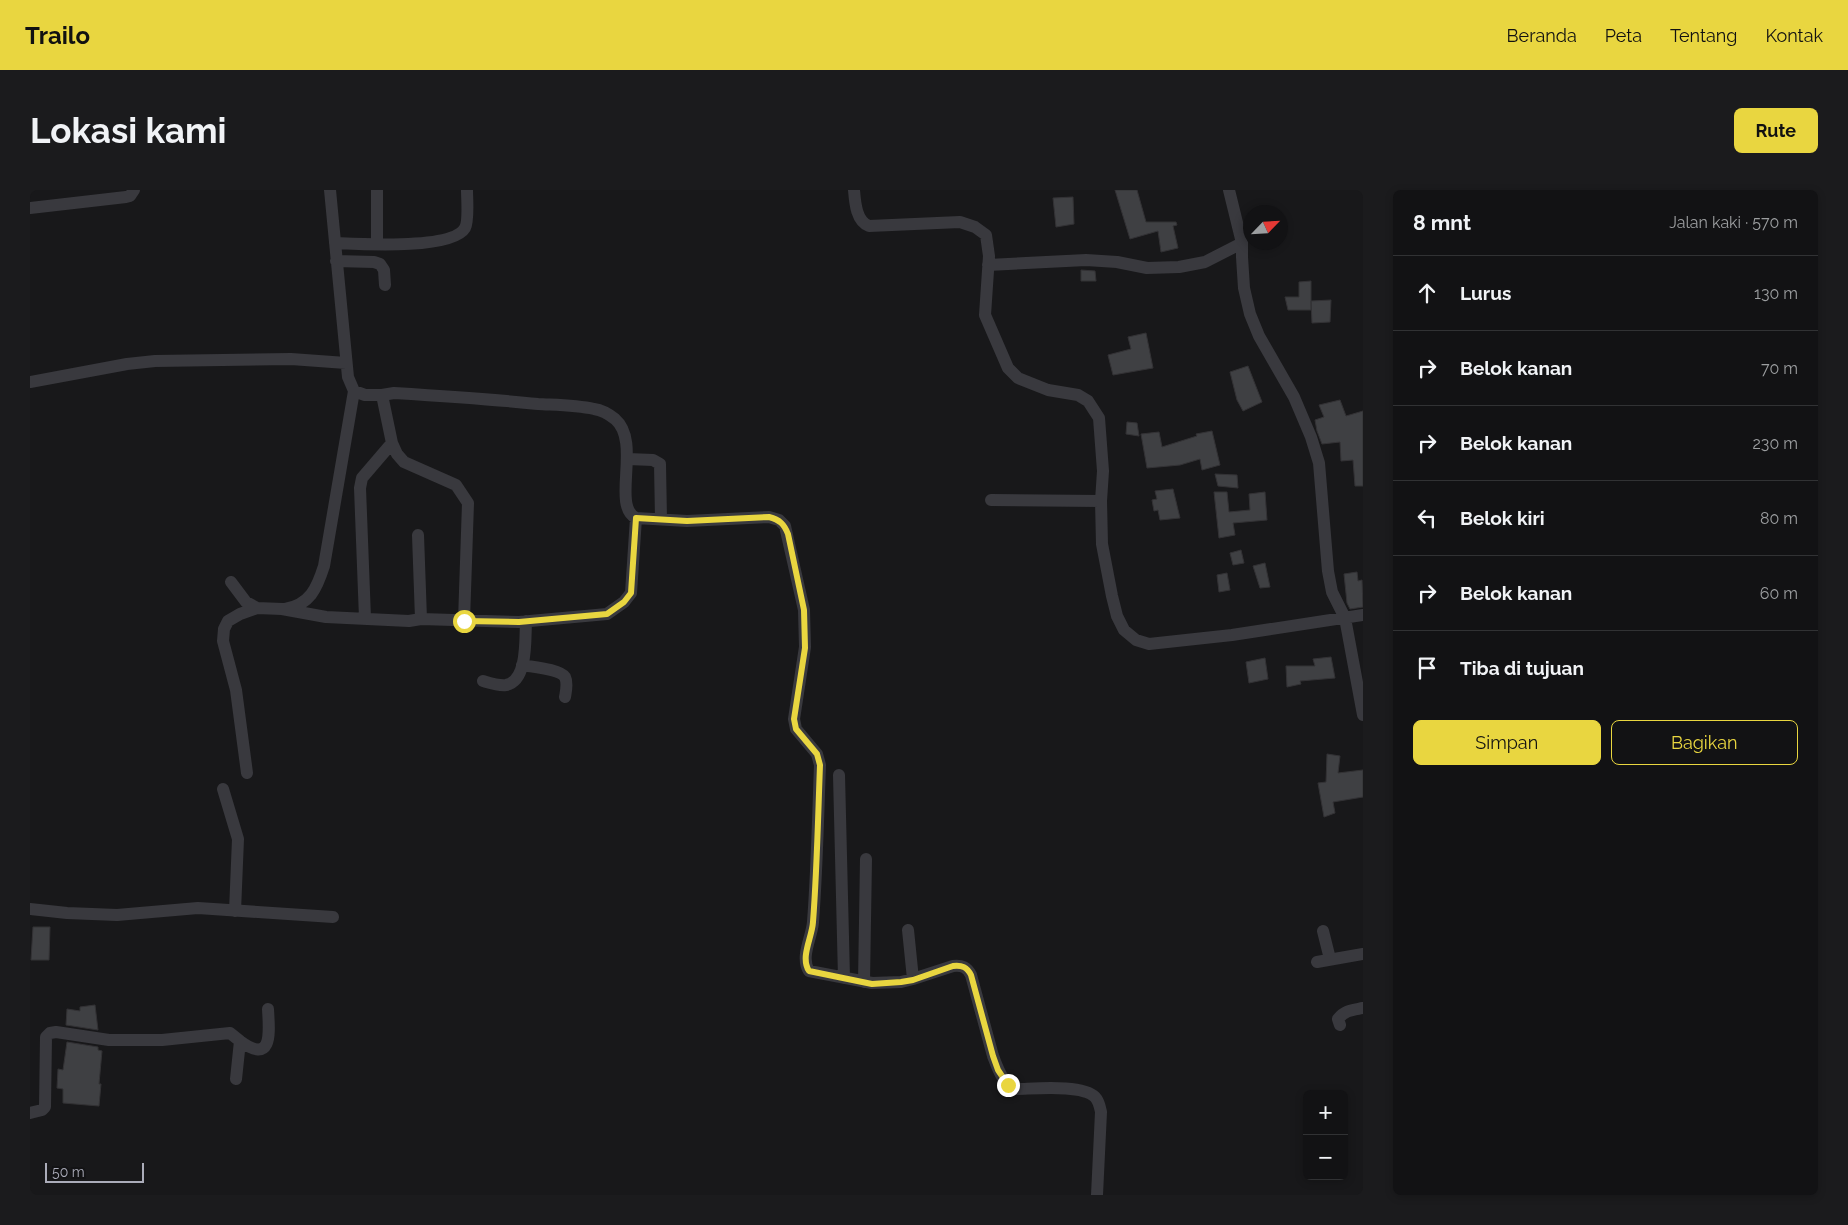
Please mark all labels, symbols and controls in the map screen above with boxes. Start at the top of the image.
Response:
text: Trailo [25,21,90,50]
text: Beranda [1507,25,1577,46]
text: Peta [1605,25,1642,46]
text: Tentang [1670,25,1737,46]
text: Kontak [1765,25,1823,46]
button: Rute [1734,108,1818,153]
text: Lokasi kami [30,110,227,151]
north arrow [1243,205,1288,250]
text: 8 mnt [1413,210,1471,235]
text: Jalan kaki · 570 m [1669,213,1798,232]
icon: ahead [1413,279,1441,307]
text: Lurus [1460,282,1511,304]
text: 130 m [1754,284,1798,303]
icon: right [1413,354,1441,382]
text: Belok kanan [1460,357,1572,379]
text: 70 m [1761,359,1798,378]
icon: right [1413,429,1441,457]
text: Belok kanan [1460,432,1572,454]
text: 230 m [1753,434,1798,453]
icon: left [1413,504,1441,532]
text: Belok kiri [1460,507,1545,529]
text: 80 m [1760,509,1798,528]
icon: right [1413,579,1441,607]
text: Belok kanan [1460,582,1572,604]
text: 60 m [1760,584,1798,603]
route start [453,610,476,633]
icon: arrive [1413,654,1441,682]
text: Tiba di tujuan [1460,657,1584,679]
button: Simpan [1413,720,1601,765]
button: Bagikan [1611,720,1798,765]
route end [997,1074,1020,1097]
map controls [1303,1090,1348,1180]
button: + [1303,1090,1348,1135]
button: − [1303,1135,1348,1180]
scale bar [45,1160,144,1183]
text: 50 m [52,1164,85,1180]

